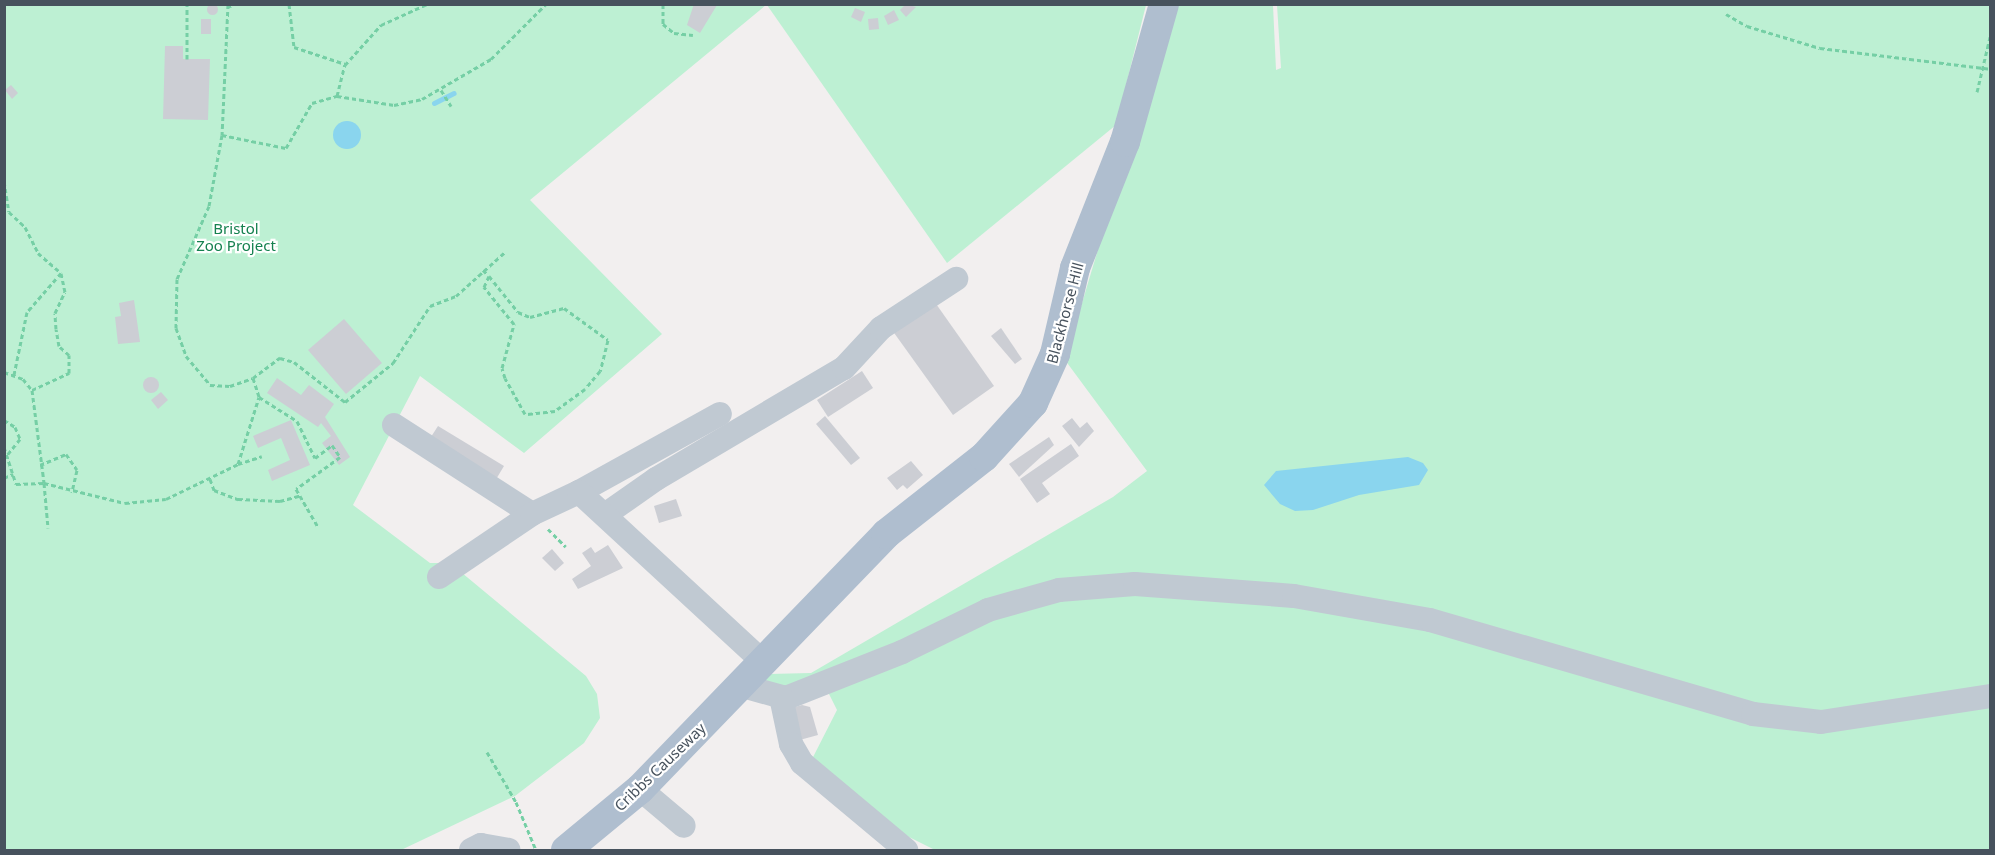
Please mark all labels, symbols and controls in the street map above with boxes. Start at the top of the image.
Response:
park label: Bristol Zoo Project [196,219,276,254]
street label: Blackhorse Hill [1043,260,1087,366]
street label: Cribbs Causeway [611,719,709,815]

